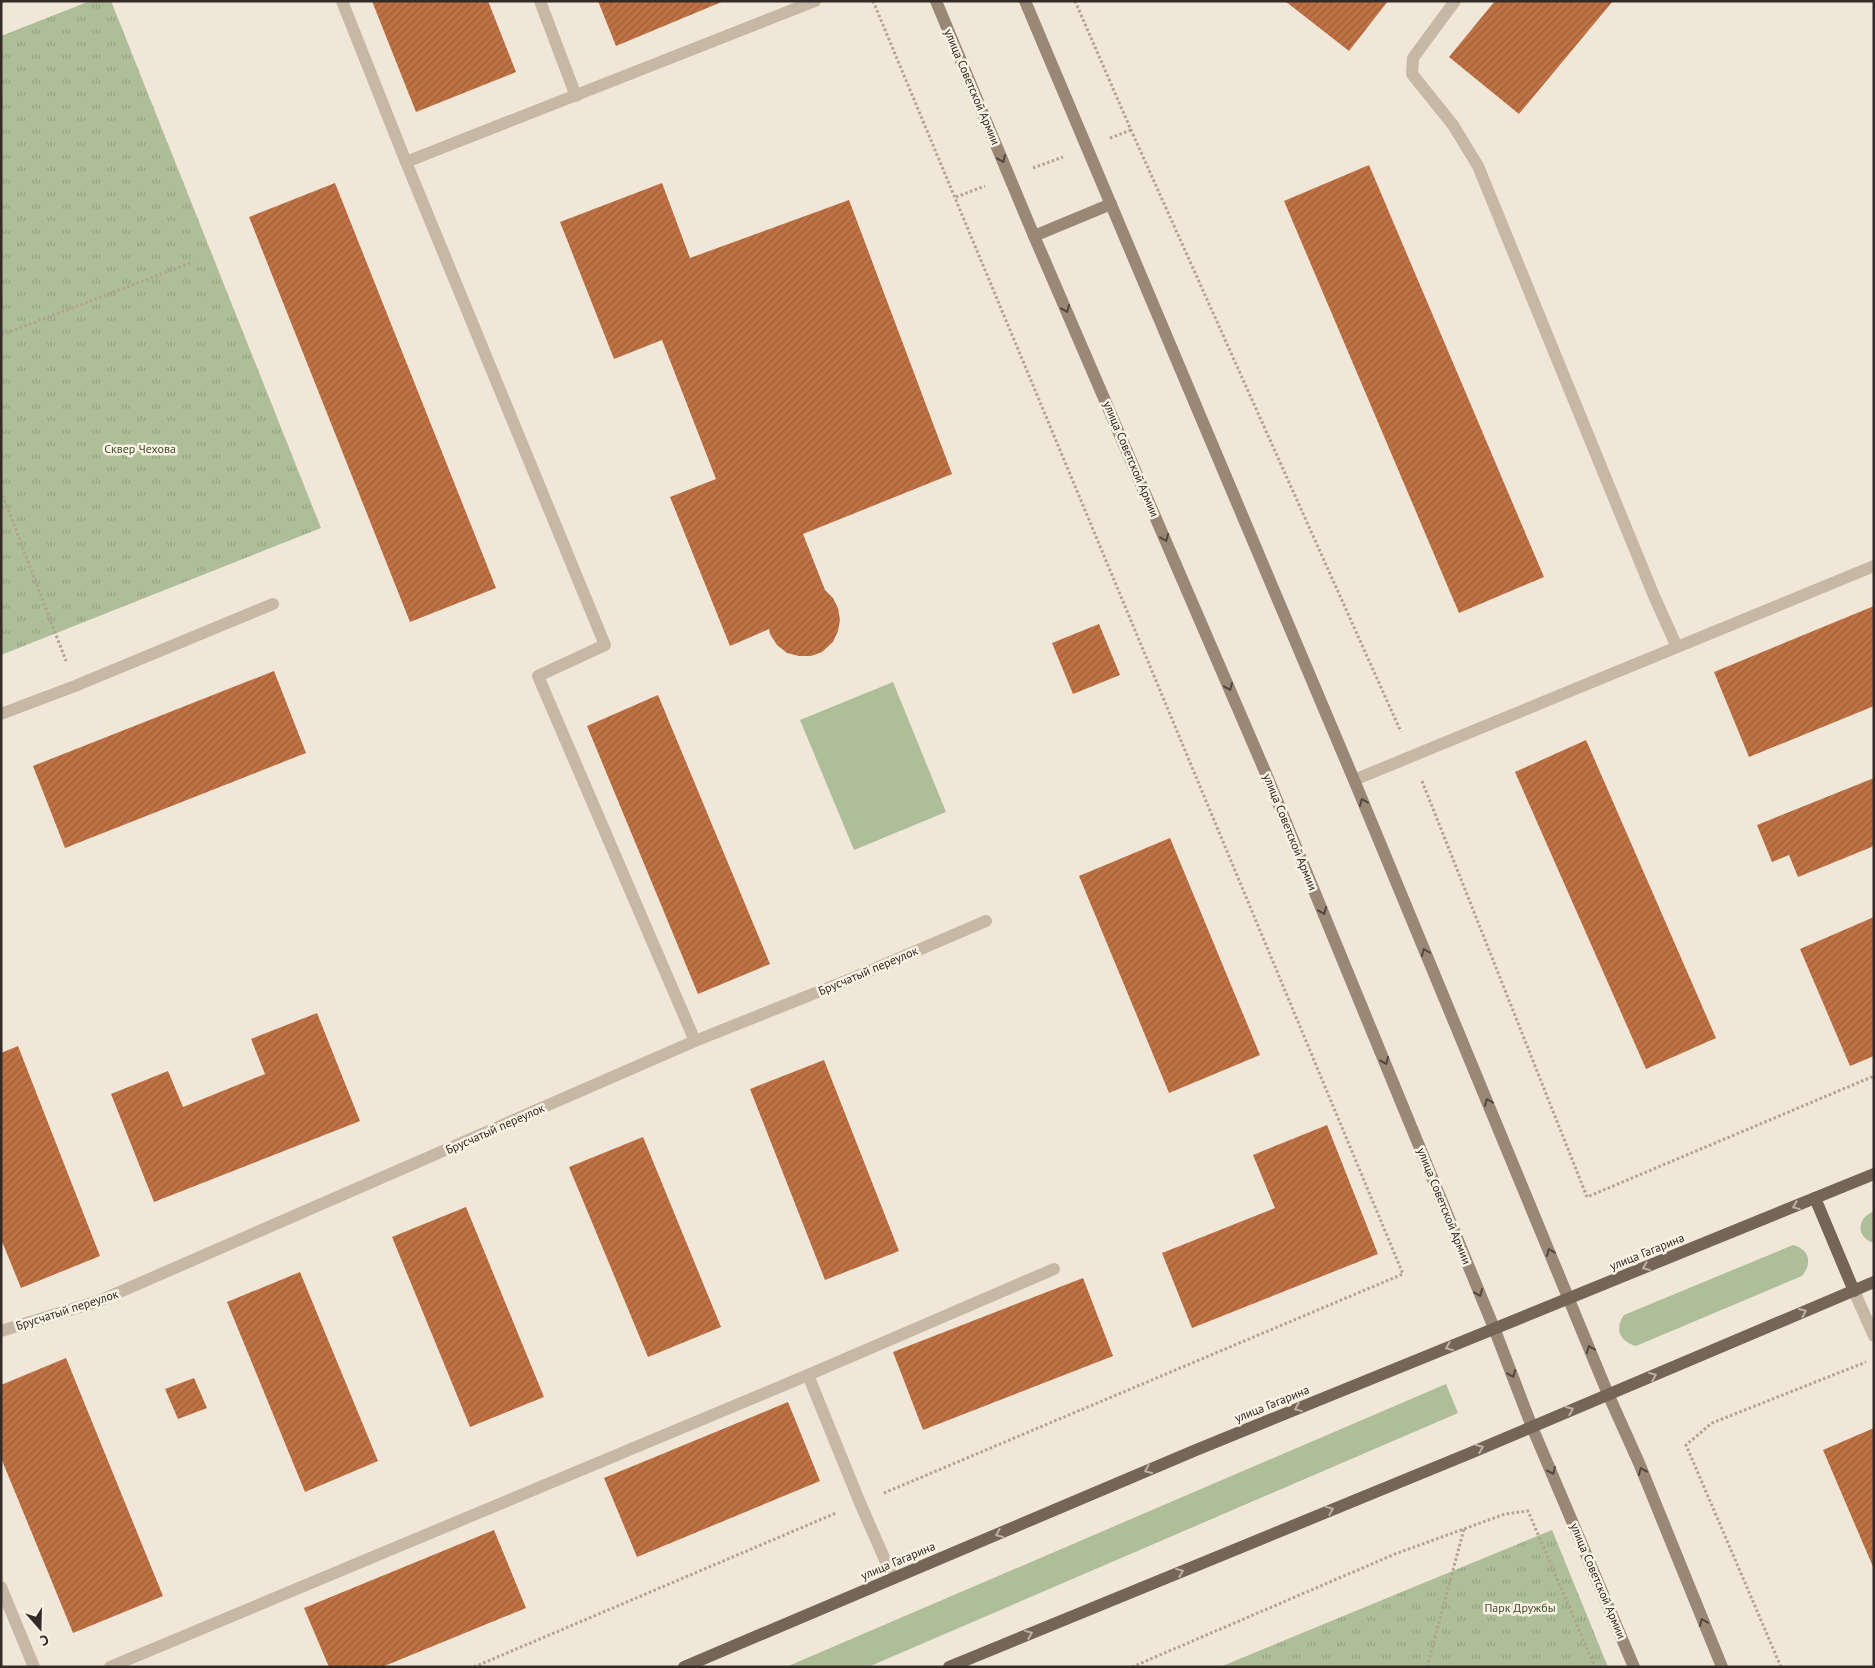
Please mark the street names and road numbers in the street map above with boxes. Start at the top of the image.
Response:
street label: улица Советской Армии [941,27,1004,147]
street label: улица Советской Армии [1100,399,1163,519]
street label: улица Советской Армии [1260,771,1321,892]
street label: Брусчатый переулок [816,943,920,998]
street label: Брусчатый переулок [443,1100,547,1157]
street label: улица Советской Армии [1414,1145,1475,1266]
street label: улица Гагарина [1607,1230,1687,1273]
street label: Брусчатый переулок [14,1286,120,1333]
street label: улица Гагарина [1232,1382,1312,1425]
street label: улица Советской Армии [1567,1521,1630,1641]
street label: улица Гагарина [858,1538,937,1583]

